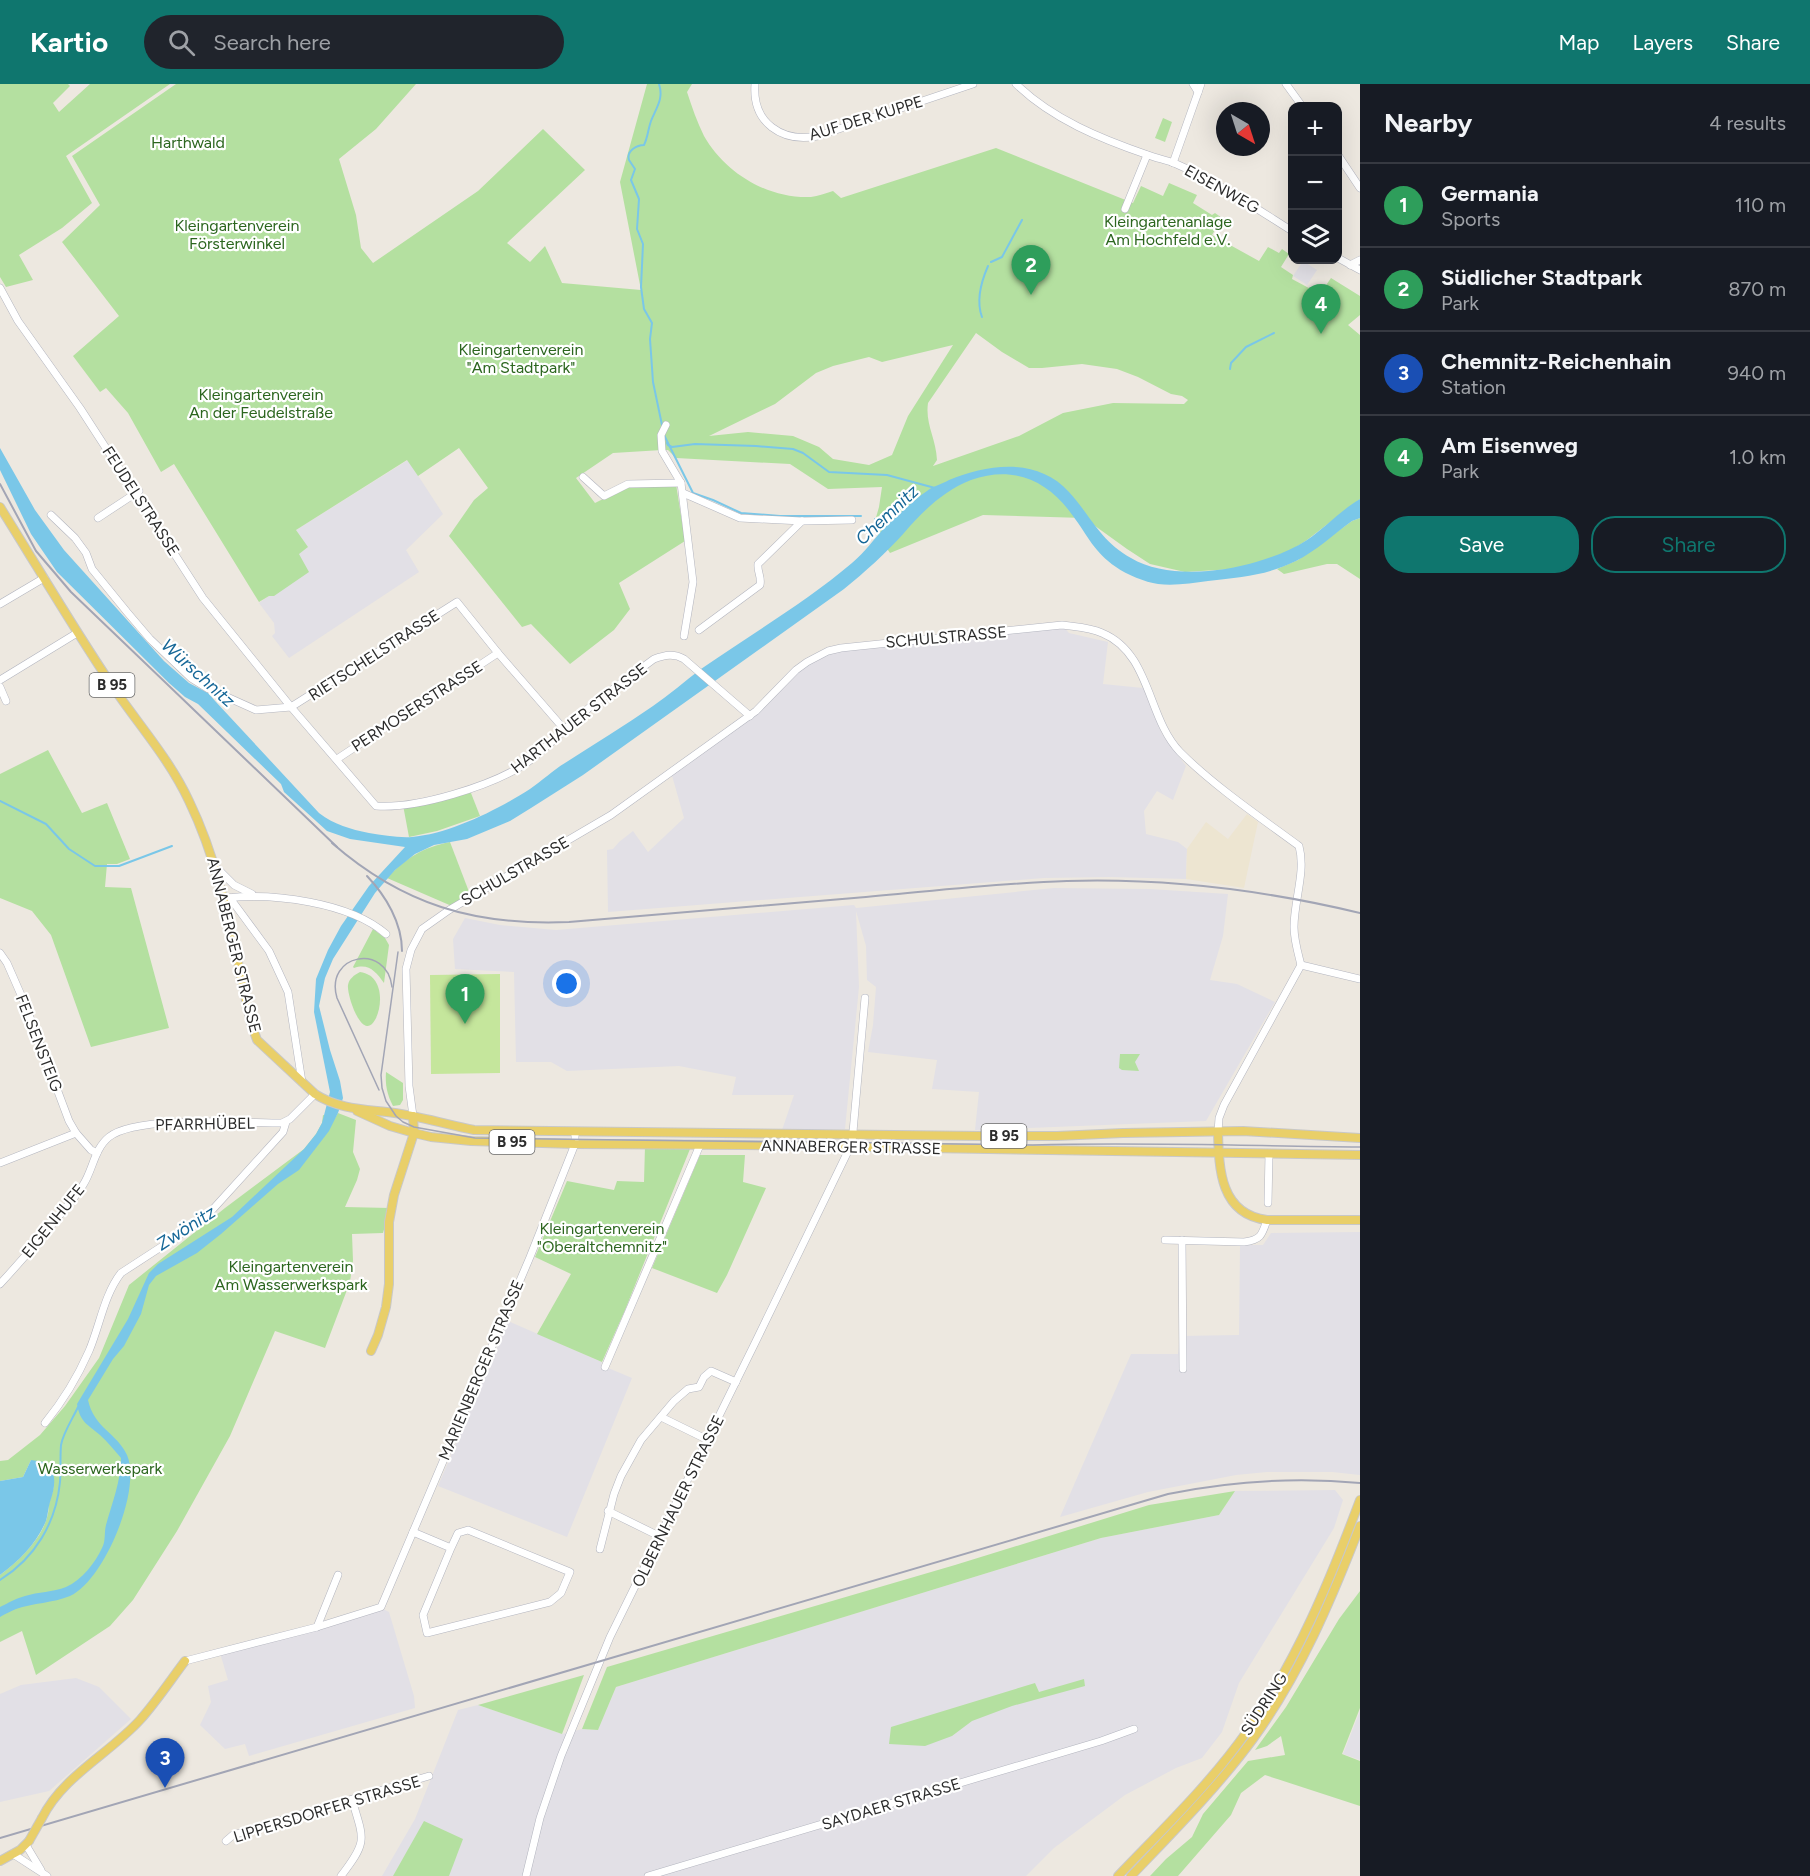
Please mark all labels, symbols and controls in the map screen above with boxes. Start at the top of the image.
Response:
search box [144,15,564,69]
text: Kartio [30,25,108,59]
icon: search [165,26,198,59]
text: Search here [213,29,331,56]
text: Map [1559,30,1599,55]
text: Layers [1632,30,1693,55]
text: Share [1726,30,1780,55]
street label: AUF DER KUPPE [807,92,925,144]
north arrow [1216,102,1270,156]
map controls [1288,102,1342,264]
button: + [1288,102,1342,156]
text: Nearby [1384,107,1472,139]
text: 4 results [1709,111,1786,135]
park label: Harthwald [151,133,225,152]
button: − [1288,156,1342,210]
street label: EISENWEG [1181,161,1263,217]
text: Germania [1441,180,1539,207]
text: 1 [1399,193,1408,217]
text: 110 m [1735,193,1786,217]
text: Sports [1441,207,1500,231]
button: layers [1288,210,1342,264]
park label: Kleingartenanlage Am Hochfeld e.V. [1104,212,1232,249]
park label: Kleingartenverein Försterwinkel [175,216,299,253]
pin: 2 [1012,246,1050,295]
text: Südlicher Stadtpark [1441,264,1642,291]
text: 2 [1398,277,1409,301]
text: 870 m [1728,277,1786,301]
pin: 4 [1302,284,1340,334]
text: Park [1441,291,1479,315]
park label: Kleingartenverein "Am Stadtpark" [459,340,583,377]
text: Chemnitz-Reichenhain [1441,348,1671,375]
text: 3 [1398,361,1409,385]
text: 940 m [1727,361,1786,385]
text: Station [1441,375,1506,399]
park label: Kleingartenverein An der Feudelstraße [189,385,333,422]
text: Am Eisenweg [1441,432,1578,459]
street label: FEUDELSTRASSE [98,443,184,559]
text: 4 [1397,445,1410,469]
text: 1.0 km [1729,445,1786,469]
text: Park [1441,459,1479,483]
water label: Chemnitz [851,480,923,550]
button: Save [1384,516,1579,573]
button: Share [1591,516,1786,573]
street label: RIETSCHELSTRASSE [305,606,443,704]
street label: SCHULSTRASSE [885,622,1007,652]
water label: Würschnitz [157,634,240,712]
street label: PERMOSERSTRASSE [348,656,486,756]
street label: HARTHAUER STRASSE [507,659,651,777]
road number: B 95 [90,673,134,697]
street label: SCHULSTRASSE [458,832,572,910]
street label: ANNABERGER STRASSE [203,855,265,1035]
your location [552,969,581,998]
pin: 1 [446,974,484,1024]
street label: FELSENSTEIG [12,992,66,1094]
street label: PFARRHÜBEL [155,1114,256,1134]
road number: B 95 [982,1124,1026,1148]
road number: B 95 [490,1130,534,1154]
street label: ANNABERGER STRASSE [761,1136,941,1158]
street label: EIGENHUFE [18,1180,88,1262]
water label: Zwönitz [152,1201,220,1255]
park label: Kleingartenverein "Oberaltchemnitz" [537,1219,667,1256]
park label: Kleingartenverein Am Wasserwerkspark [215,1257,368,1294]
street label: MARIENBERGER STRASSE [434,1277,528,1463]
street label: OLBERNHAUER STRASSE [628,1412,728,1590]
park label: Wasserwerkspark [38,1459,162,1478]
street label: SÜDRING [1237,1669,1291,1739]
pin: 3 [146,1738,184,1788]
street label: LIPPERSDORFER STRASSE [231,1771,423,1847]
street label: SAYDAER STRASSE [819,1774,963,1834]

